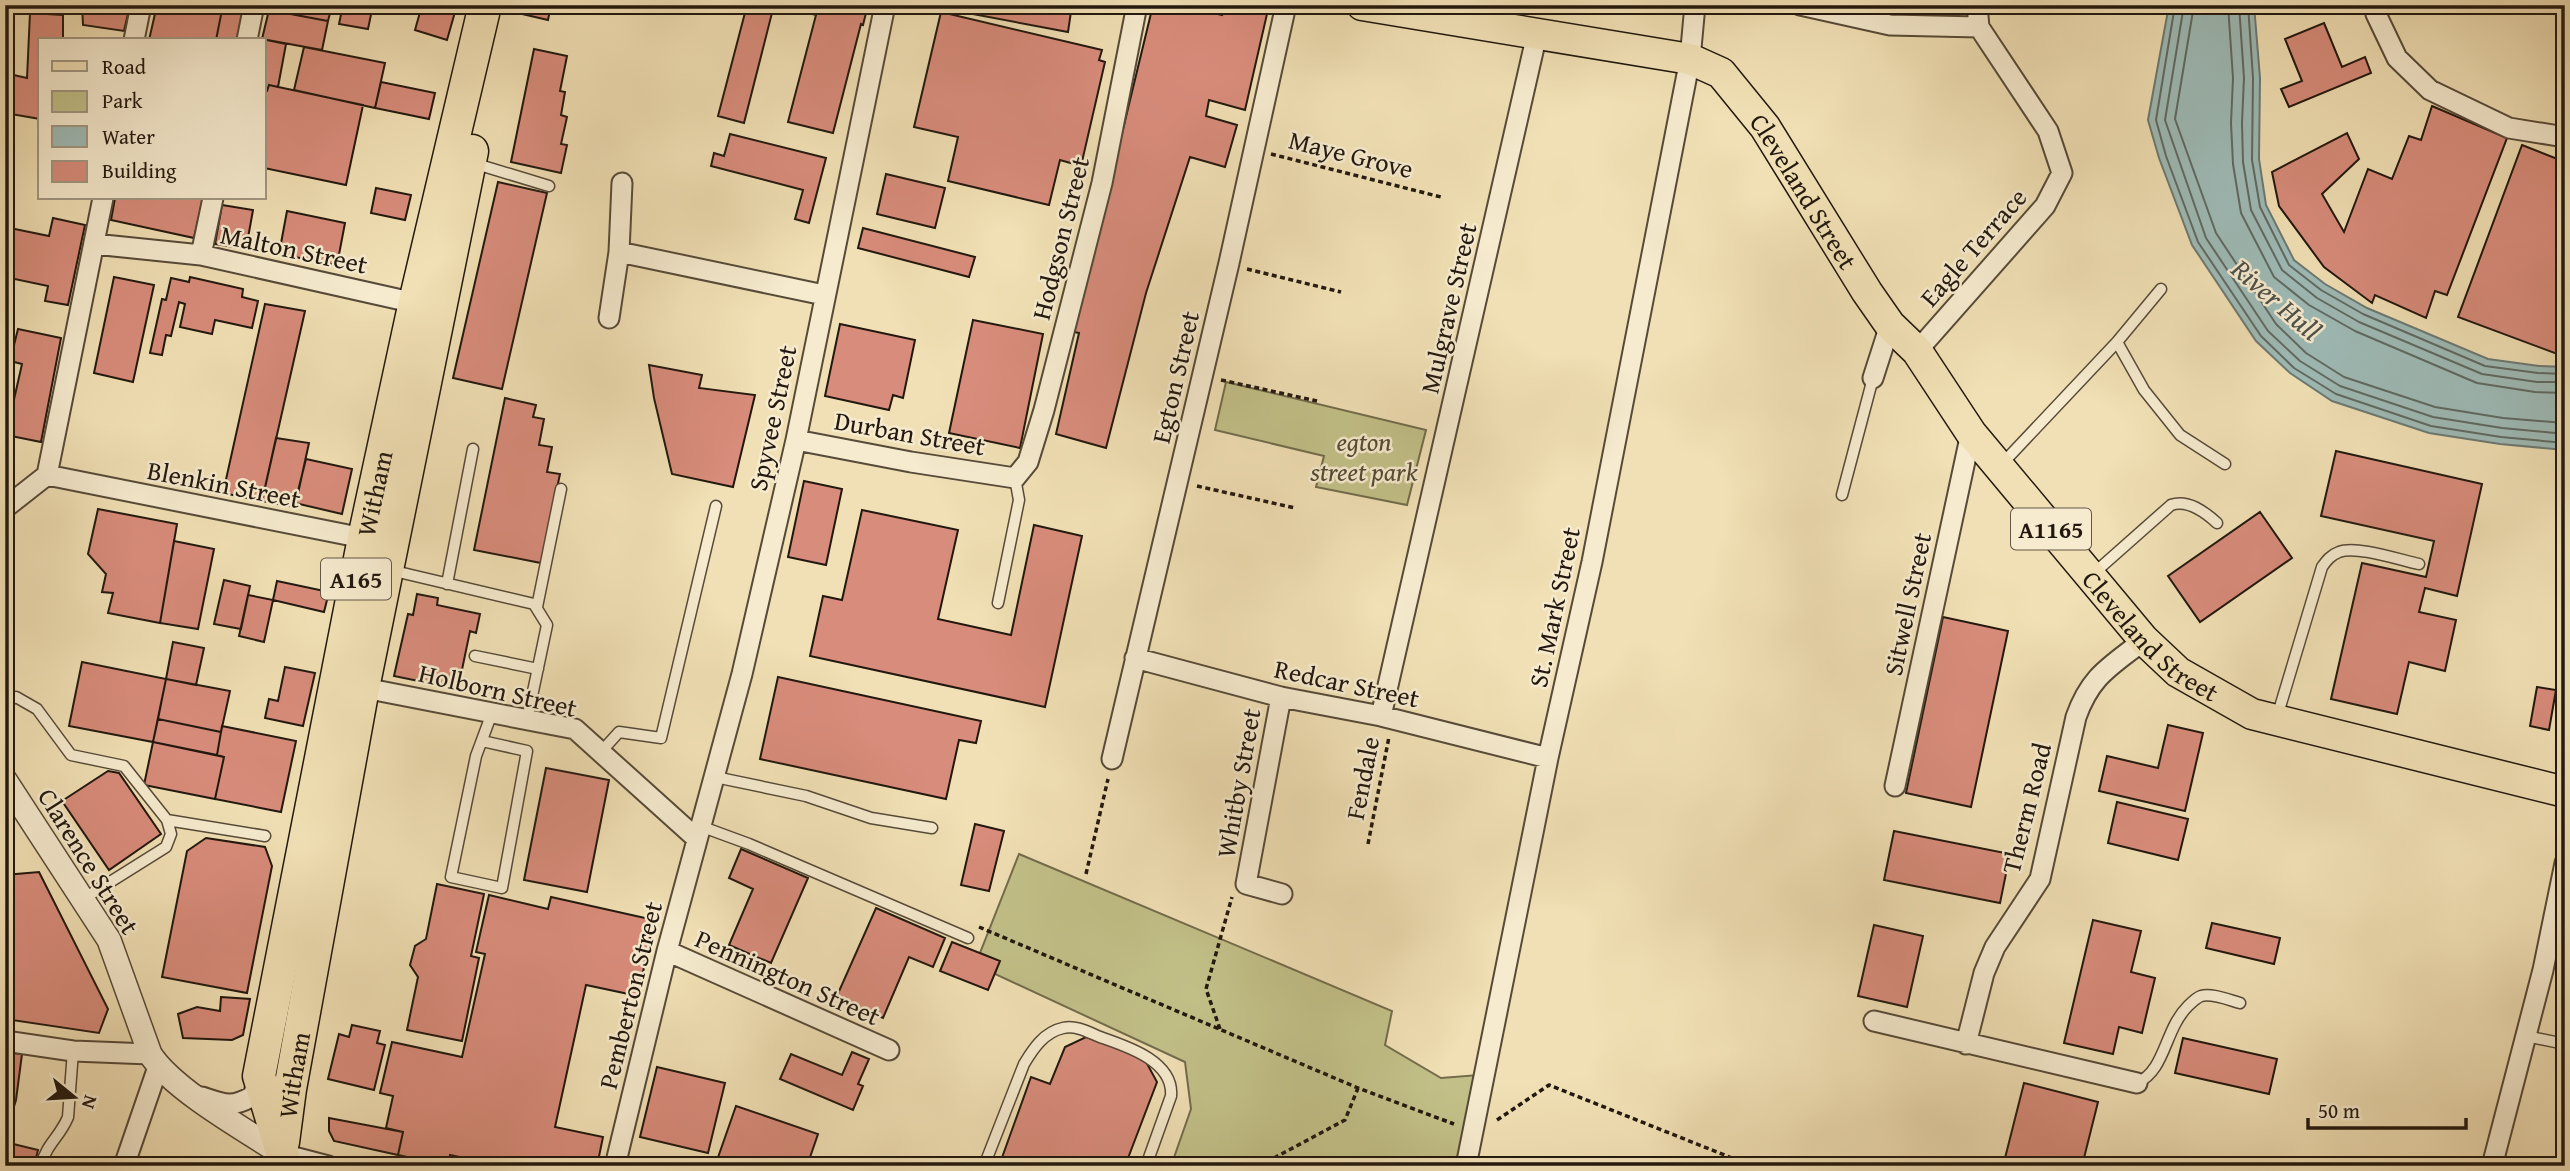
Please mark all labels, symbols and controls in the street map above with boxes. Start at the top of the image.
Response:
legend [38,38,266,200]
text: Road [102,51,147,82]
text: Park [102,85,143,116]
street label: Cleveland Street [1741,104,1868,277]
street label: Maye Grove [1285,120,1417,188]
text: Water [102,121,155,152]
street label: Hodgson Street [1021,152,1099,324]
text: Building [102,155,177,186]
street label: Eagle Terrace [1910,179,2036,315]
street label: Malton Street [217,214,371,284]
street label: Mulgrave Street [1409,219,1487,397]
water label: River Hull [2222,248,2331,350]
street label: Egton Street [1141,307,1209,447]
street label: Spyvee Street [738,342,806,494]
street label: Durban Street [832,401,988,465]
park label: egton street park [1309,422,1418,491]
street label: Witham [345,447,402,540]
street label: Blenkin Street [144,450,304,518]
road number: A1165 [2011,508,2091,550]
street label: St. Mark Street [1518,523,1590,691]
street label: Sitwell Street [1873,529,1941,679]
road number: A165 [321,558,391,600]
street label: Cleveland Street [2073,561,2226,711]
street label: Redcar Street [1271,649,1423,717]
street label: Holborn Street [415,653,581,727]
street label: Whitby Street [1206,705,1270,861]
street label: Fendale [1335,733,1389,823]
street label: Therm Road [1991,738,2061,877]
street label: Clarence Street [28,780,150,942]
street label: Pemberton Street [588,897,672,1093]
street label: Pennington Street [689,919,887,1035]
street label: Witham [267,1029,320,1120]
north arrow [38,1062,108,1132]
scale bar [2308,1087,2465,1131]
text: N [75,1092,105,1113]
text: 50 m [2318,1095,2360,1126]

